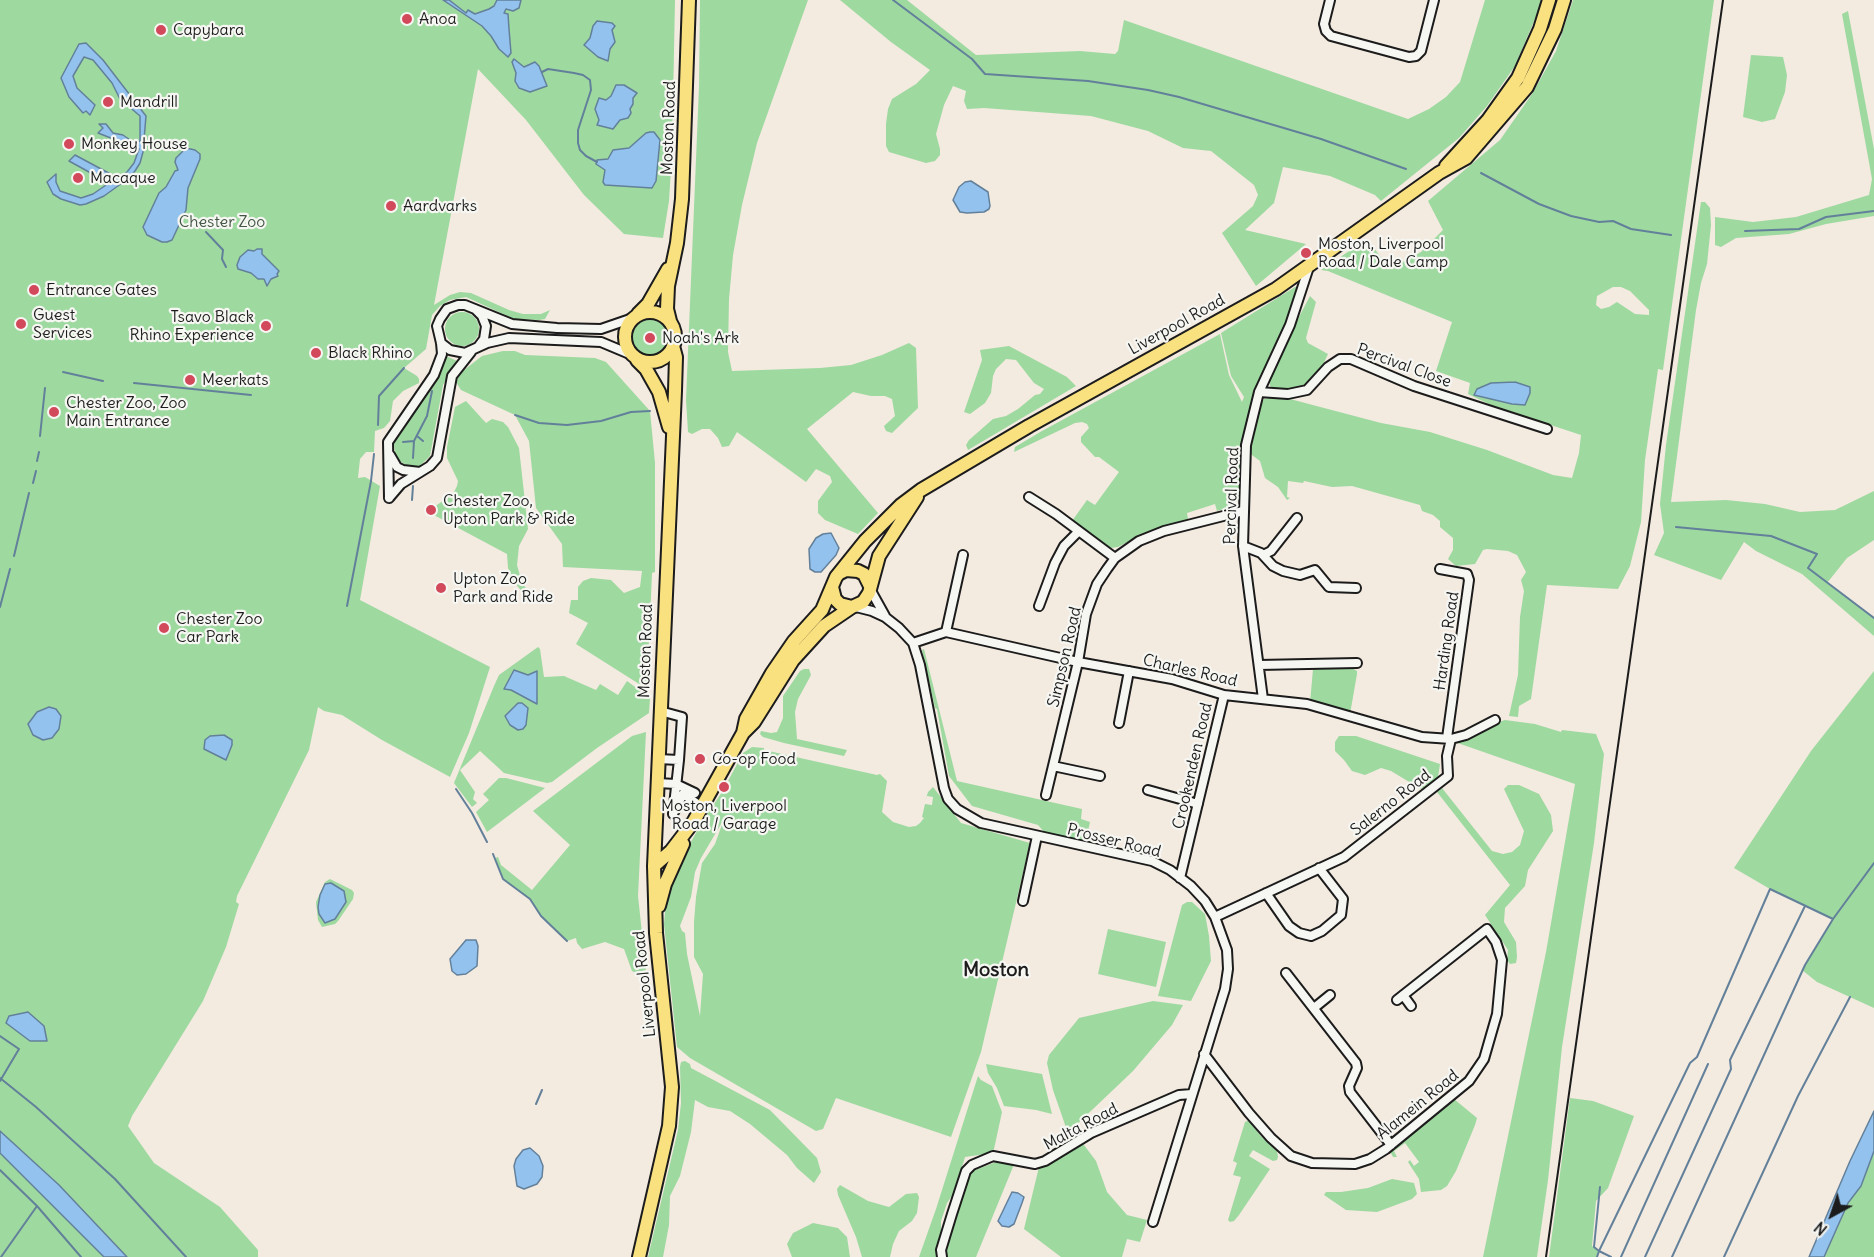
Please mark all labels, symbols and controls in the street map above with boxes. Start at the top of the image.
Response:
place label: Anoa [419,9,457,29]
marker: Anoa [400,12,414,26]
place label: Capybara [173,20,244,40]
marker: Capybara [154,23,168,37]
street label: Moston Road [658,81,680,175]
place label: Mandrill [120,92,178,112]
marker: Mandrill [101,95,115,109]
place label: Monkey House [81,134,187,154]
marker: Monkey House [62,137,76,151]
place label: Macaque [90,168,156,188]
marker: Macaque [71,171,85,185]
place label: Aardvarks [403,196,477,216]
marker: Aardvarks [384,199,398,213]
park label: Chester Zoo [179,212,265,232]
place label: Moston, Liverpool Road / Dale Camp [1318,234,1448,272]
marker: Moston, Liverpool Road / Dale Camp [1299,246,1313,260]
place label: Entrance Gates [46,280,157,300]
marker: Entrance Gates [27,283,41,297]
street label: Liverpool Road [1125,291,1229,359]
place label: Guest Services [33,305,92,343]
place label: Tsavo Black Rhino Experience [130,307,254,345]
marker: Guest Services [14,317,28,331]
marker: Tsavo Black Rhino Experience [259,319,273,333]
place label: Noah's Ark [662,328,739,348]
marker: Noah's Ark [643,331,657,345]
street label: Percival Close [1354,340,1454,392]
place label: Black Rhino [328,343,412,363]
marker: Black Rhino [309,346,323,360]
place label: Meerkats [202,370,268,390]
marker: Meerkats [183,373,197,387]
place label: Chester Zoo, Zoo Main Entrance [66,393,186,431]
marker: Chester Zoo, Zoo Main Entrance [47,405,61,419]
street label: Percival Road [1221,447,1243,545]
place label: Chester Zoo, Upton Park & Ride [443,491,575,529]
marker: Chester Zoo, Upton Park & Ride [424,503,438,517]
place label: Upton Zoo Park and Ride [453,569,553,607]
marker: Upton Zoo Park and Ride [434,581,448,595]
street label: Harding Road [1431,590,1463,692]
street label: Moston Road [635,604,657,698]
street label: Simpson Road [1044,605,1086,709]
place label: Chester Zoo Car Park [176,609,263,647]
marker: Chester Zoo Car Park [157,621,171,635]
street label: Charles Road [1141,651,1239,691]
street label: Crookenden Road [1169,701,1217,831]
place label: Co-op Food [712,749,796,769]
marker: Co-op Food [693,752,707,766]
street label: Salerno Road [1347,766,1435,840]
marker: Moston, Liverpool Road / Garage [717,780,731,794]
place label: Moston, Liverpool Road / Garage [661,796,787,834]
street label: Prosser Road [1065,820,1163,862]
street label: Liverpool Road [630,930,660,1038]
district label: Moston [963,958,1029,982]
street label: Alamein Road [1373,1066,1463,1144]
street label: Malta Road [1041,1099,1121,1155]
north arrow [1802,1185,1862,1245]
text: N [1810,1218,1831,1240]

